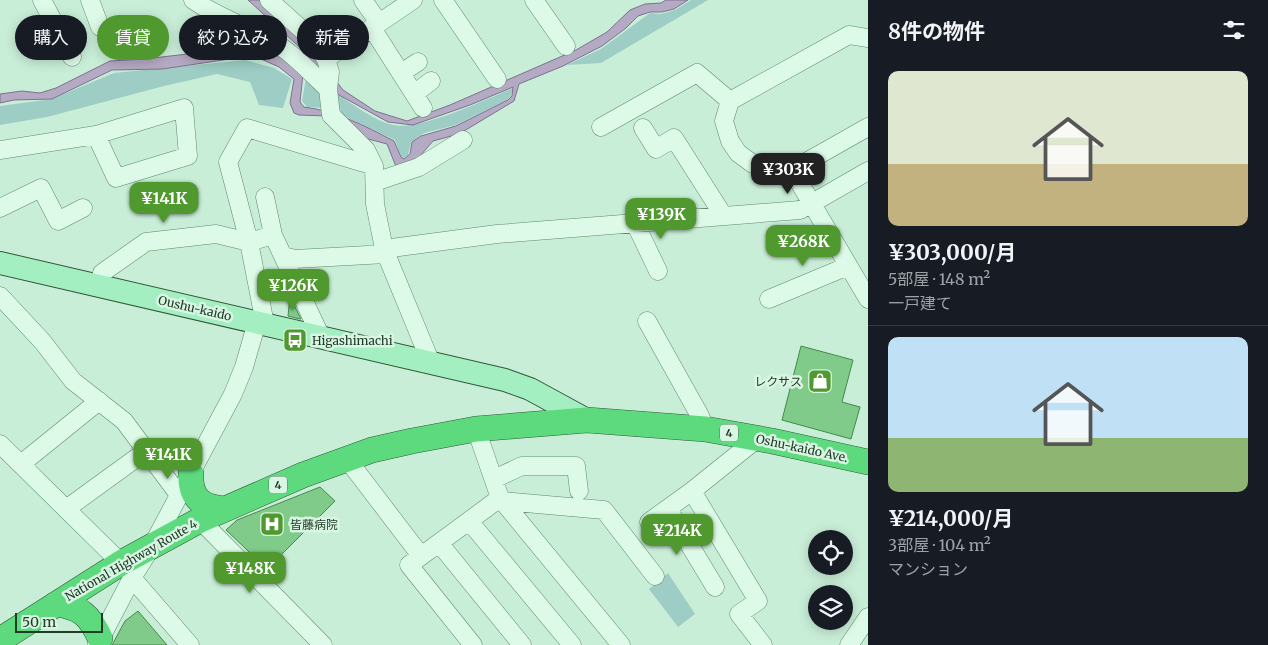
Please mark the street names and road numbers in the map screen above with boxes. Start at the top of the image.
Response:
street label: Oushu-kaido [157,292,233,324]
road number: 4 [720,424,738,442]
street label: Oshu-kaido Ave. [755,431,849,465]
road number: 4 [269,476,287,494]
street label: National Highway Route 4 [62,516,200,604]

